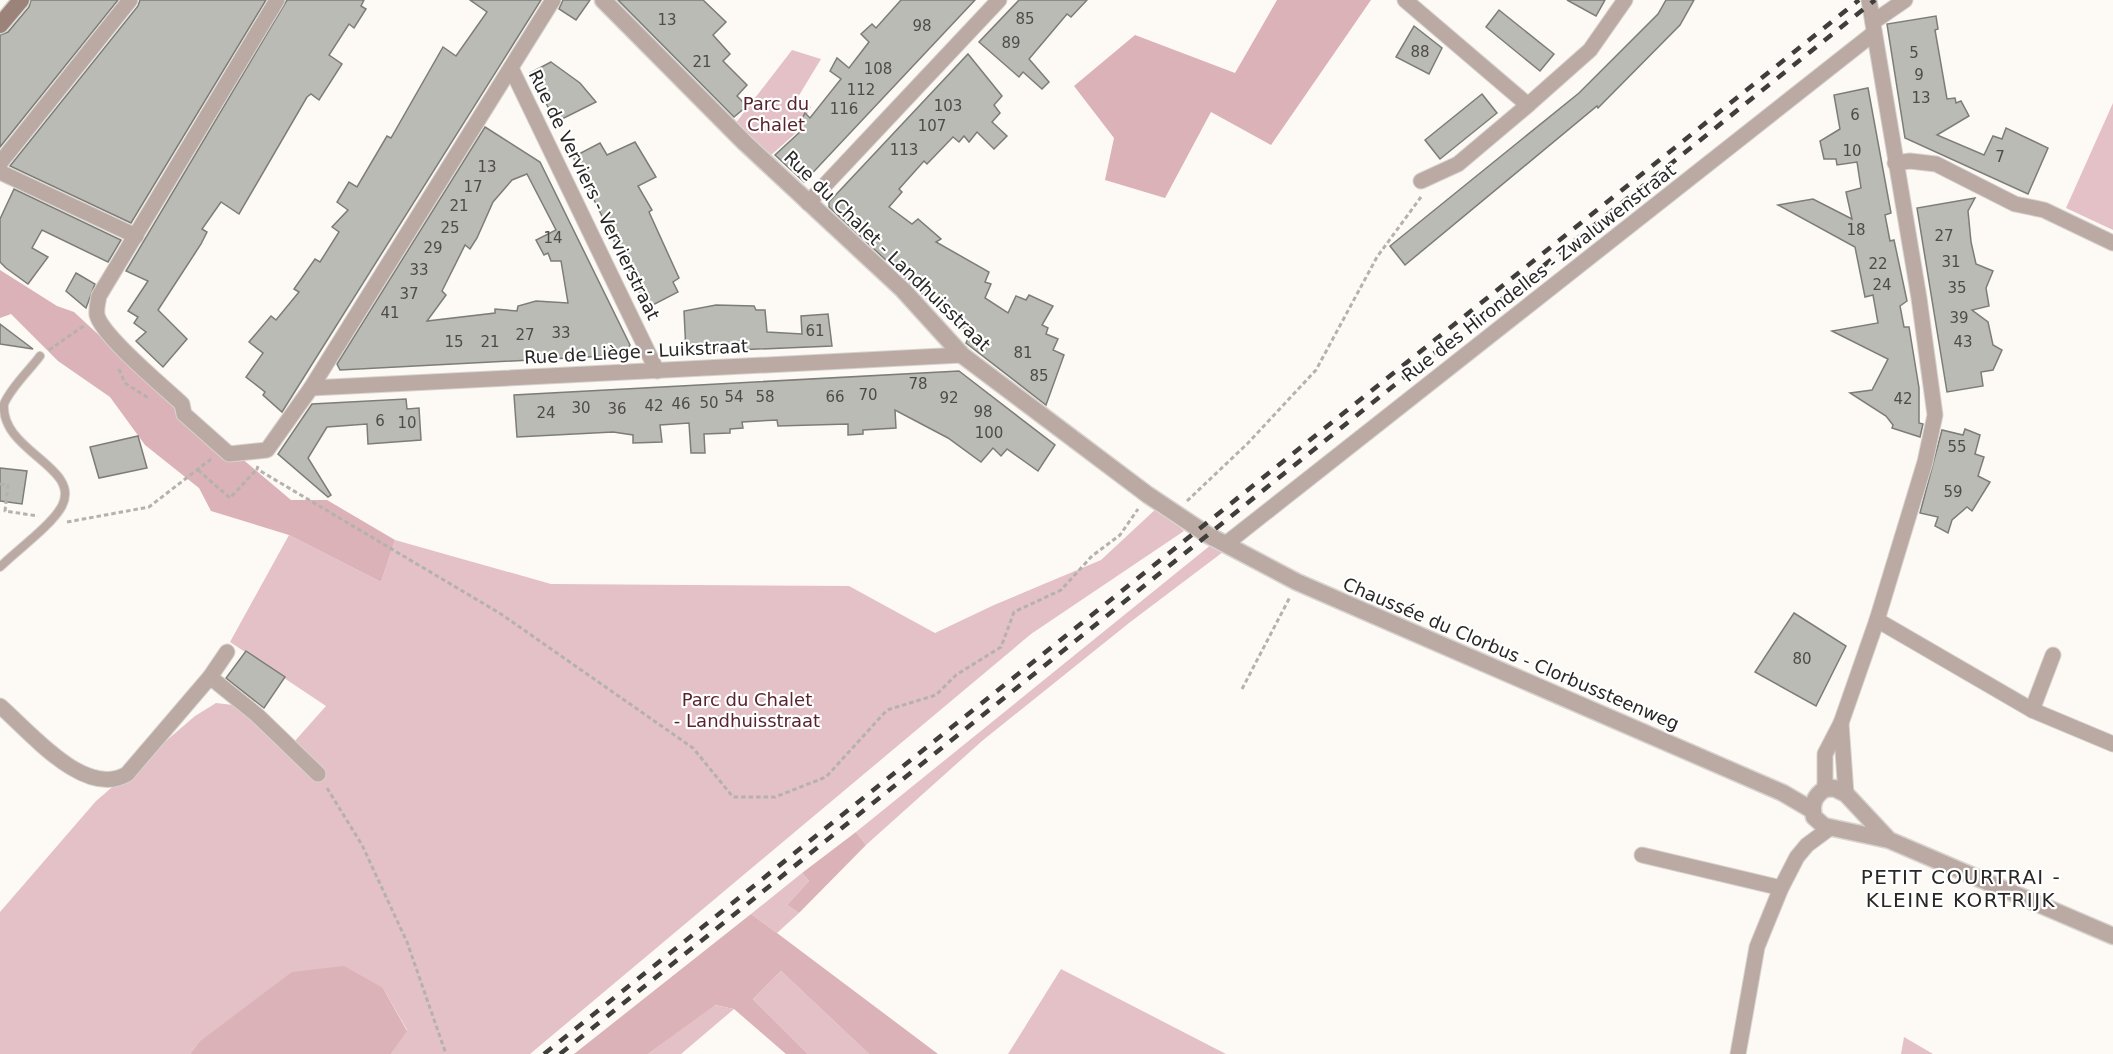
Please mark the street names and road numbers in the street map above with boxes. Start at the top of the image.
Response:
street label: Rue de Verviers - Vervierstraat [525,66,664,323]
street label: Rue du Chalet - Landhuisstraat [780,146,995,355]
street label: Rue des Hirondelles - Zwaluwenstraat [1398,159,1680,386]
street label: Rue de Liège - Luikstraat [523,335,748,368]
street label: Chaussée du Clorbus - Clorbussteenweg [1340,573,1682,734]

